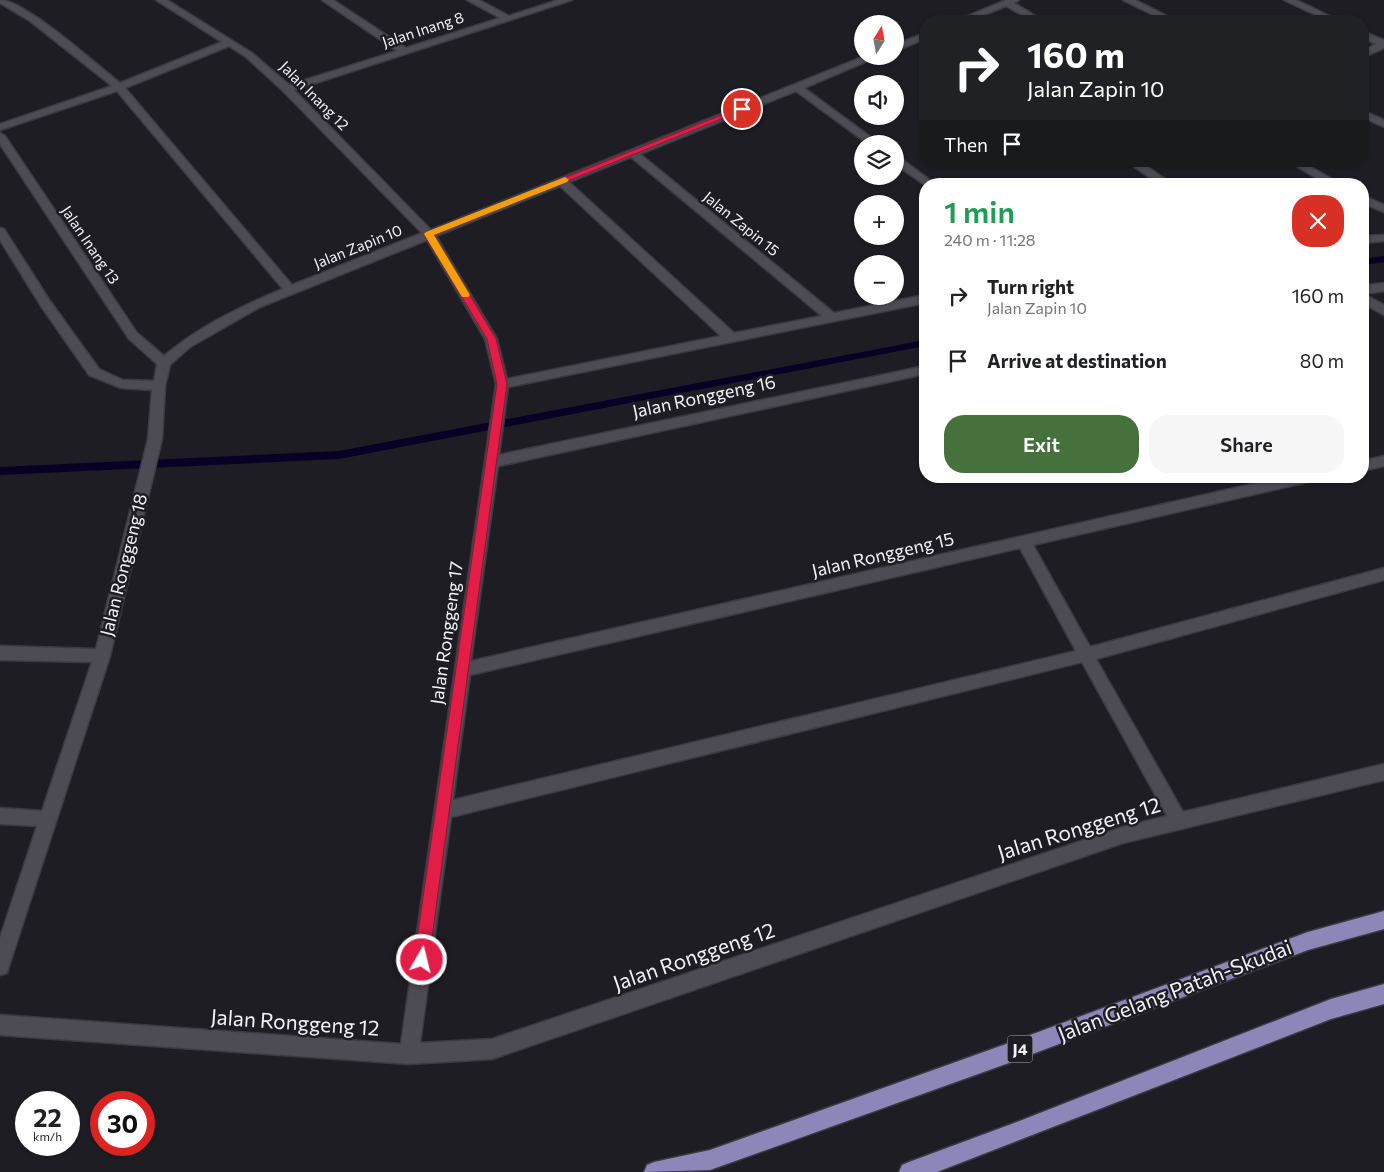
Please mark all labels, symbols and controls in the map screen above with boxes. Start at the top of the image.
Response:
street label: Jalan Inang 8 [380,7,466,51]
north arrow [854,15,904,65]
map controls [854,15,904,305]
text: 160 m [1027,32,1125,75]
icon: right [944,35,1009,100]
street label: Jalan Inang 12 [276,57,353,134]
button: sound [854,75,904,125]
text: Jalan Zapin 10 [1027,75,1164,102]
pin [721,88,763,130]
icon: arrive [728,95,756,123]
icon: arrive [998,130,1026,158]
text: Then [944,133,988,156]
button: layers [854,135,904,185]
street label: Jalan Zapin 15 [700,187,783,259]
text: 1 min [944,192,1015,229]
button: + [854,195,904,245]
button: close [1292,195,1344,247]
street label: Jalan Inang 13 [58,202,124,287]
street label: Jalan Zapin 10 [311,220,404,272]
text: 240 m · 11:28 [944,230,1036,249]
button: − [854,255,904,305]
text: Turn right [987,275,1074,298]
icon: right [944,282,972,310]
text: 160 m [1292,284,1344,307]
text: Jalan Zapin 10 [987,298,1087,317]
icon: arrive [944,347,972,375]
text: Arrive at destination [987,349,1167,372]
text: 80 m [1300,349,1344,372]
street label: Jalan Ronggeng 16 [630,370,777,422]
button: Exit [944,415,1139,473]
button: Share [1149,415,1344,473]
street label: Jalan Ronggeng 18 [95,491,151,638]
street label: Jalan Ronggeng 15 [809,527,956,581]
street label: Jalan Ronggeng 17 [425,560,467,706]
street label: Jalan Ronggeng 12 [994,791,1163,864]
street label: Jalan Ronggeng 12 [609,916,778,995]
position arrow [395,933,447,985]
street label: Jalan Gelang Patah-Skudai [1054,933,1295,1046]
street label: Jalan Ronggeng 12 [210,1003,380,1040]
road number: J4 [1008,1036,1032,1062]
speed limit sign: 30 [90,1091,155,1156]
text: 22 [33,1102,62,1132]
text: km/h [33,1129,62,1143]

